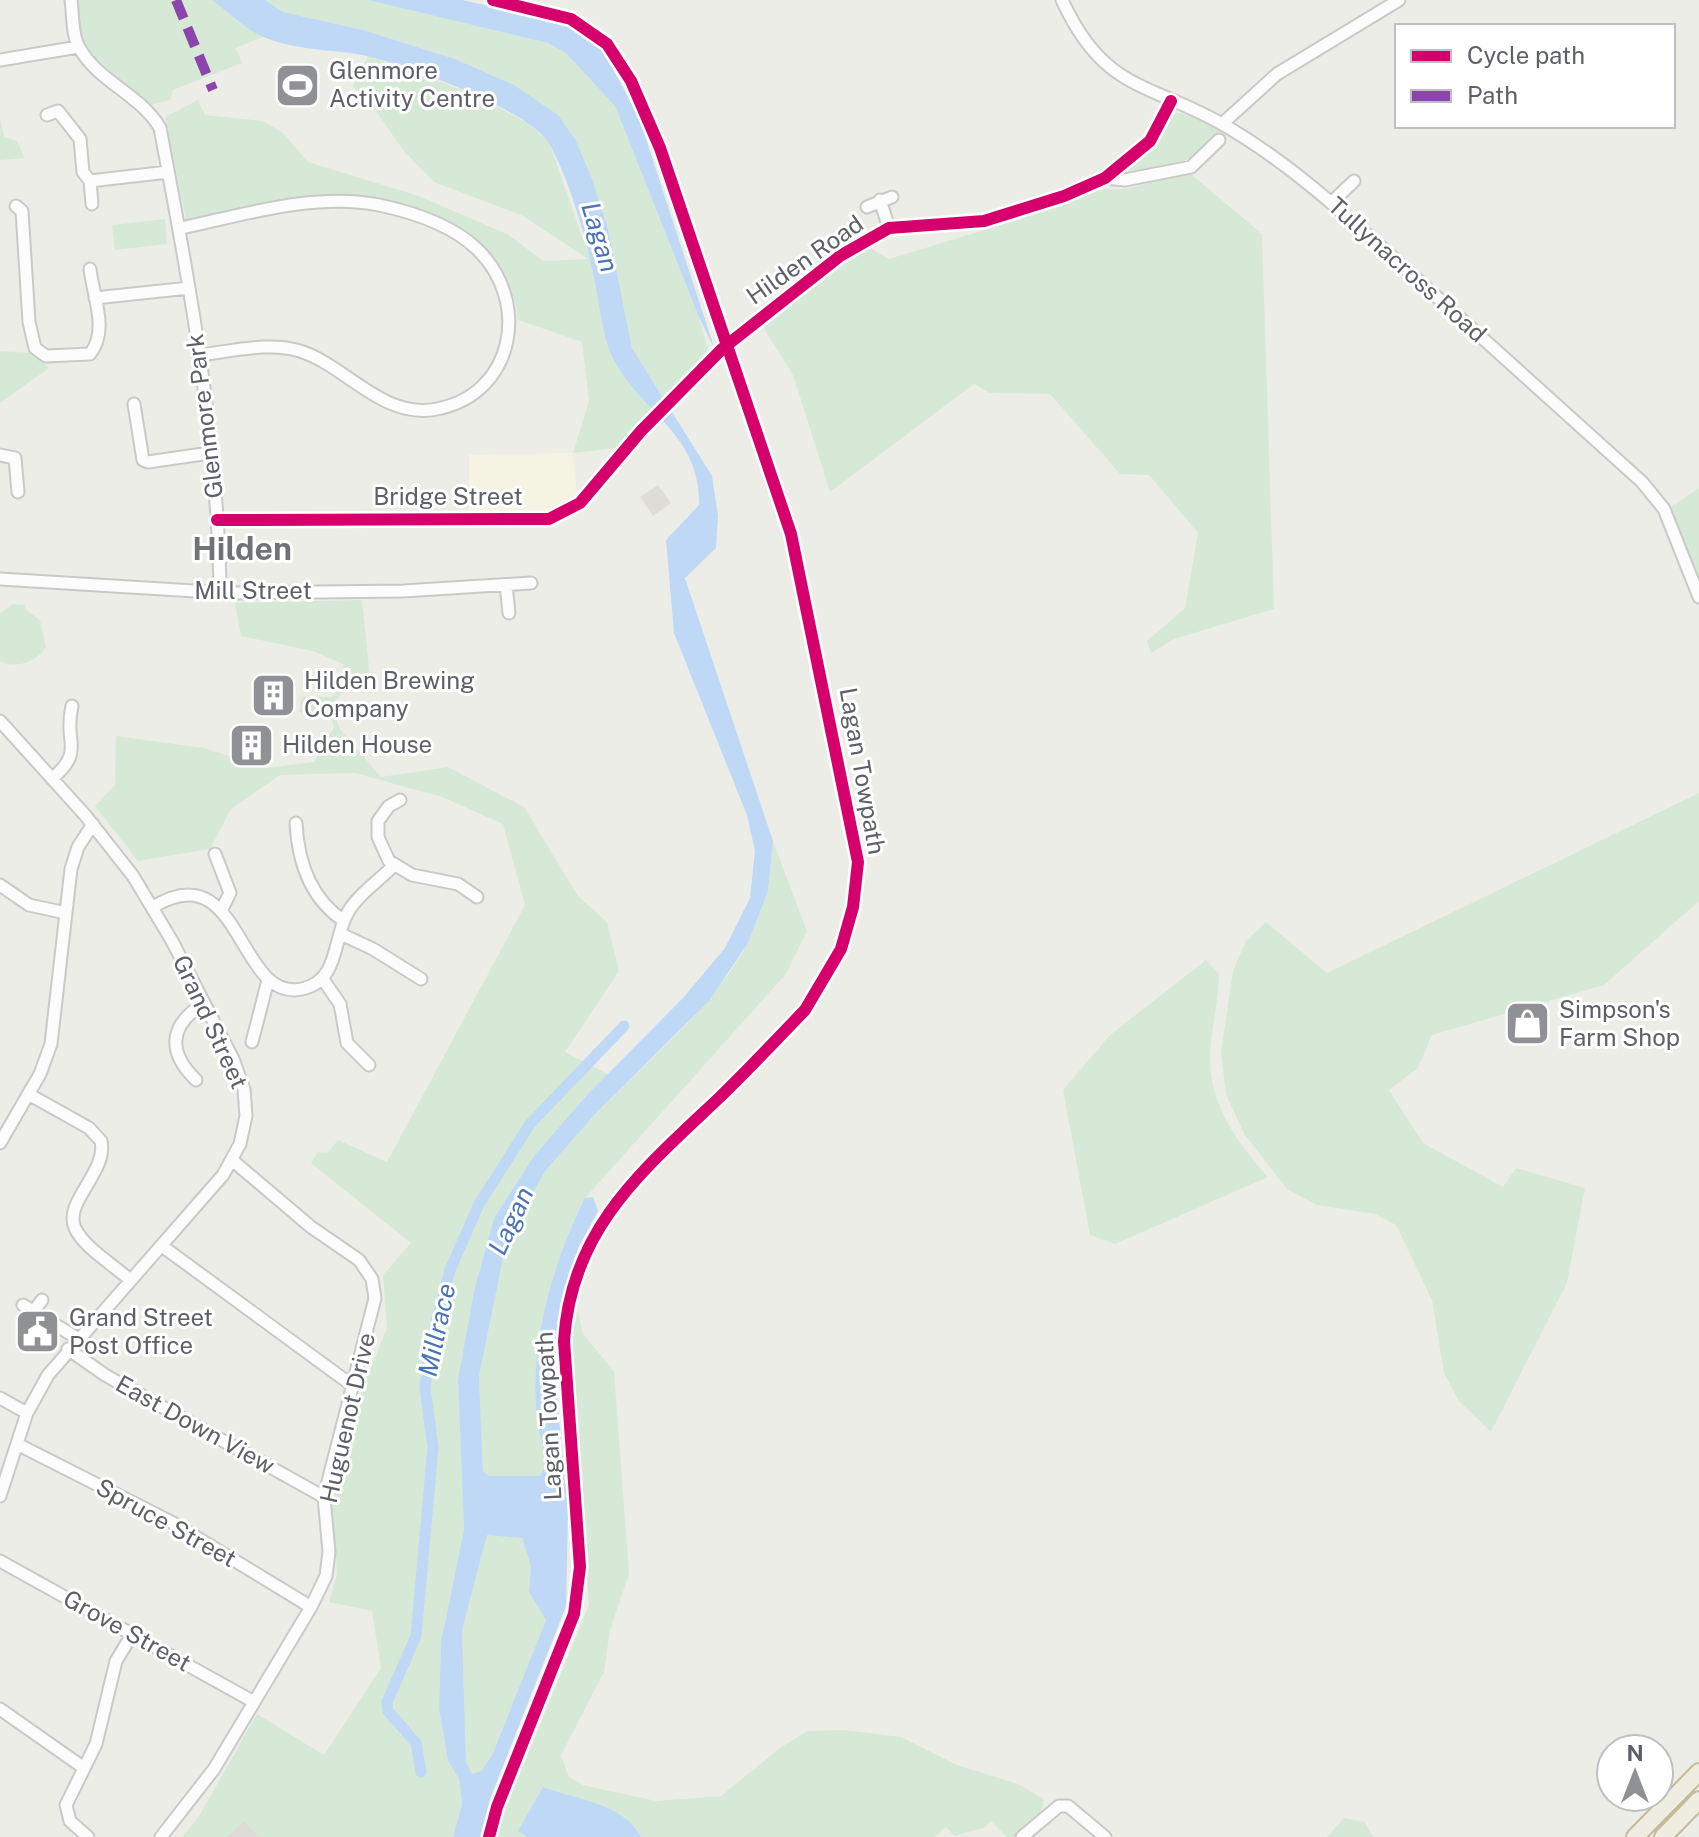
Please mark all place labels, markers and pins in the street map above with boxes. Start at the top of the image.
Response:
place label: Glenmore Activity Centre [329,56,495,112]
sports icon: Glenmore Activity Centre [274,61,322,109]
place label: Hilden Brewing Company [304,666,475,722]
building icon: Hilden Brewing Company [249,671,297,719]
building icon: Hilden House [227,721,275,769]
place label: Hilden House [282,730,432,758]
place label: Simpson's Farm Shop [1559,995,1680,1051]
shop icon: Simpson's Farm Shop [1504,1000,1552,1048]
place label: Grand Street Post Office [69,1303,213,1359]
public building icon: Grand Street Post Office [14,1308,62,1356]

